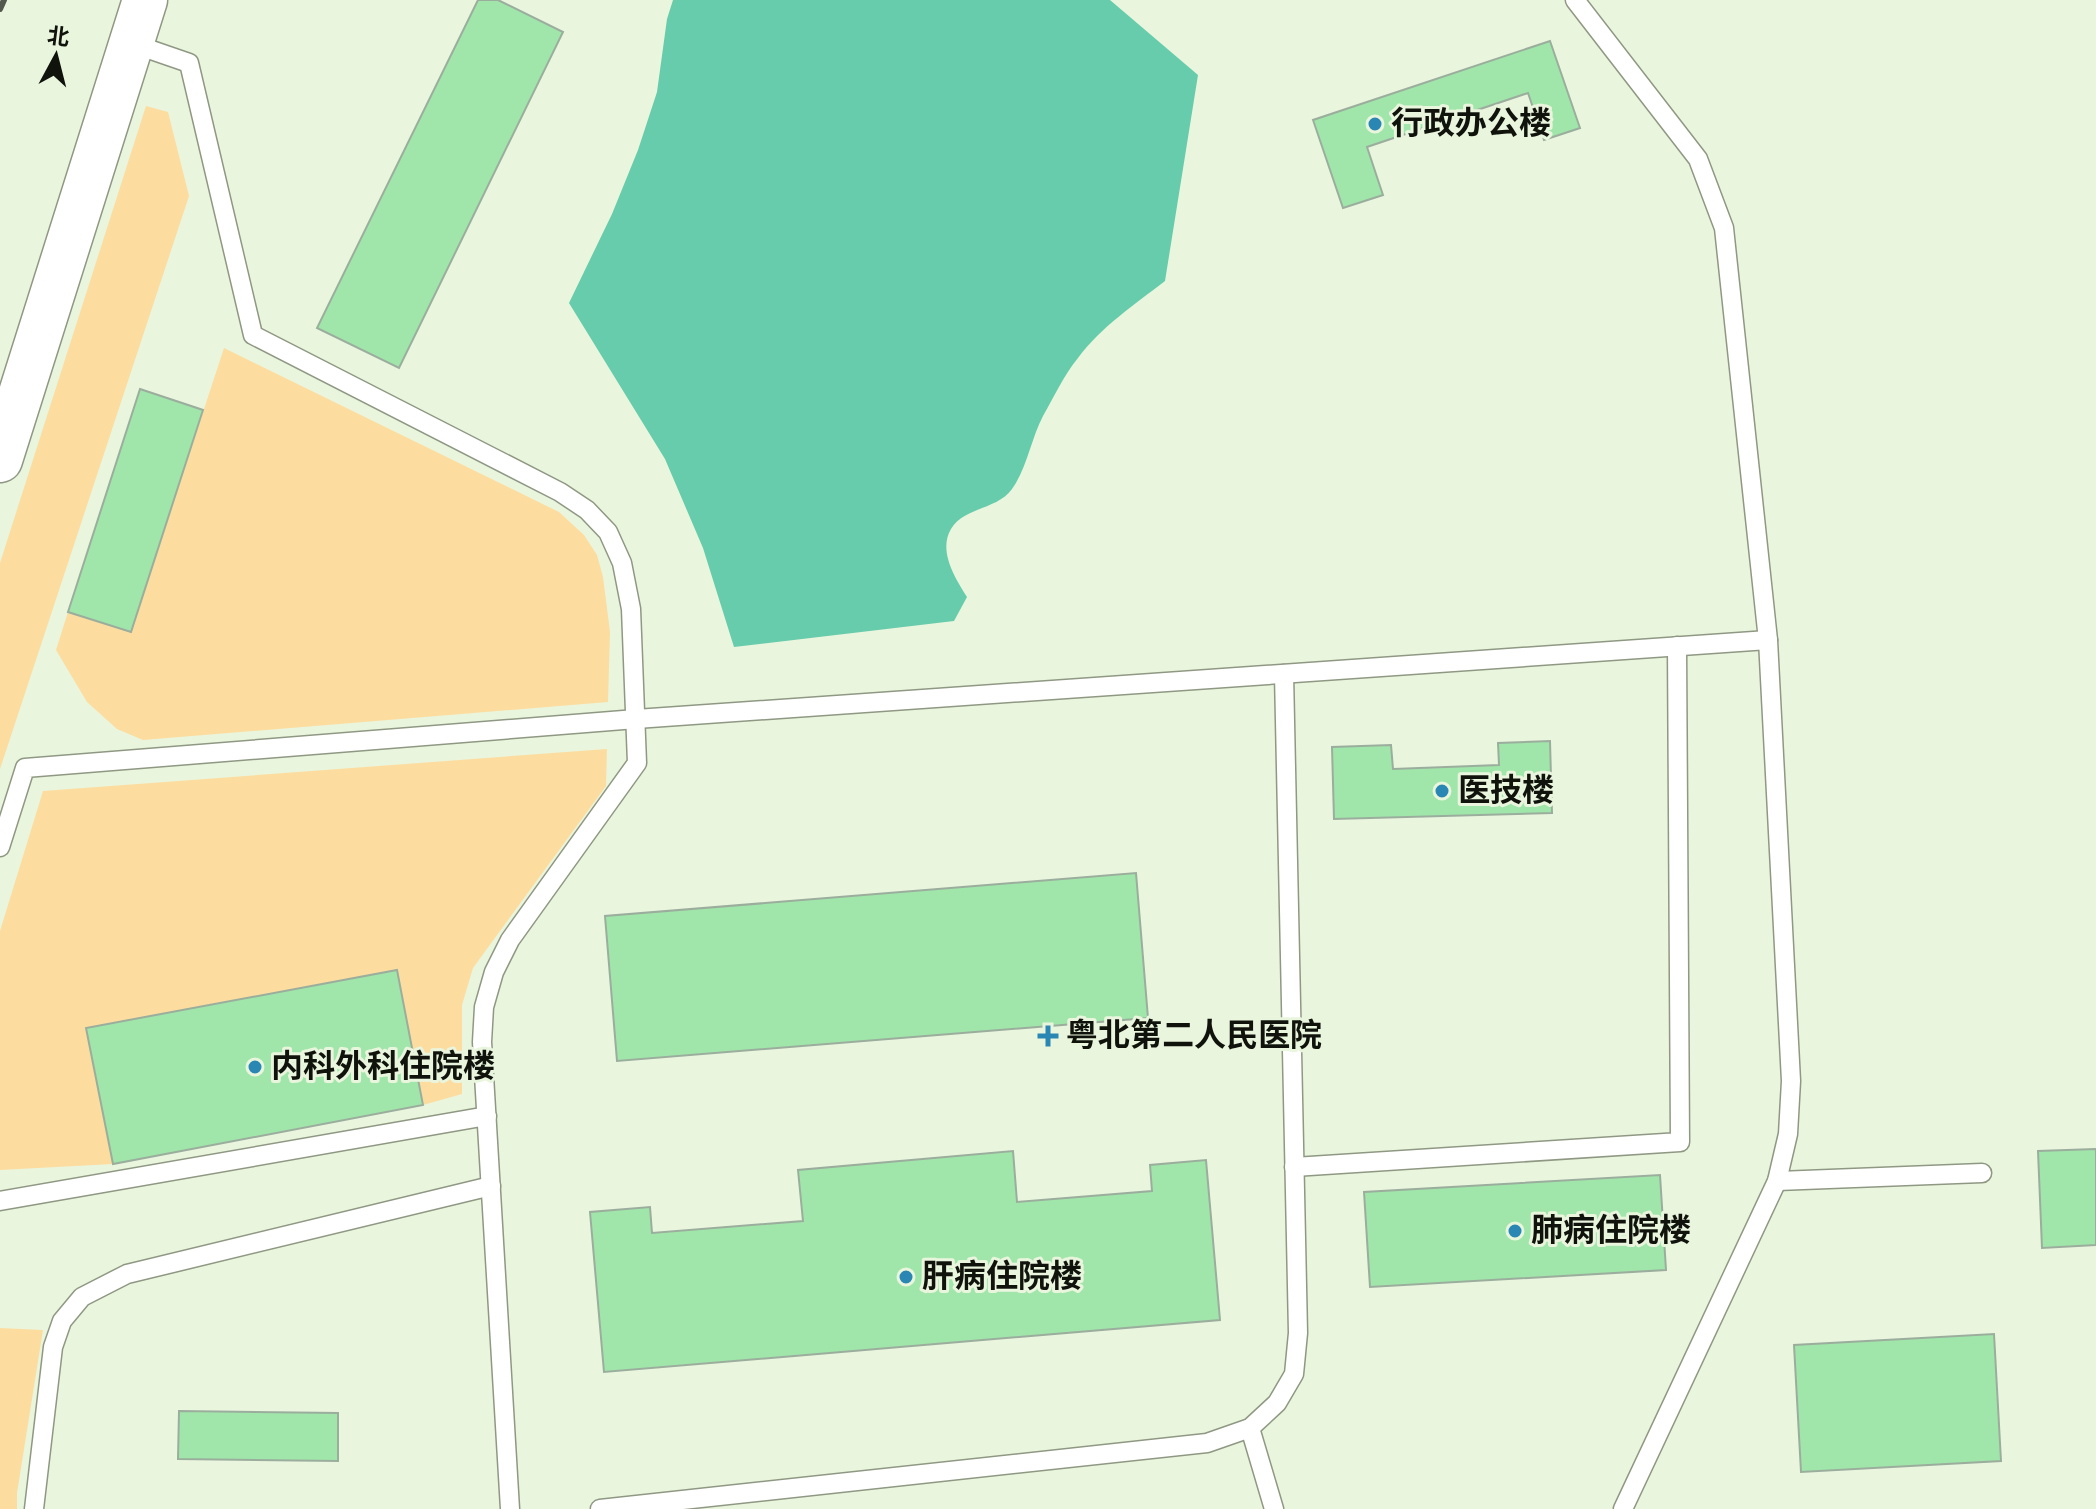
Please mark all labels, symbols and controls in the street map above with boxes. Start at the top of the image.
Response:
north arrow [16,16,96,96]
text: 北 [46,24,71,49]
place label: 行政办公楼 [1391,106,1551,140]
marker: 行政办公楼 [1366,115,1384,133]
place label: 医技楼 [1458,773,1554,807]
marker: 医技楼 [1433,782,1451,800]
place label: 粤北第二人民医院 [1066,1018,1322,1052]
marker: 粤北第二人民医院 [1037,1025,1059,1047]
place label: 内科外科住院楼 [271,1049,495,1083]
marker: 内科外科住院楼 [246,1058,264,1076]
place label: 肺病住院楼 [1531,1213,1691,1247]
marker: 肺病住院楼 [1506,1222,1524,1240]
place label: 肝病住院楼 [922,1259,1082,1293]
marker: 肝病住院楼 [897,1268,915,1286]

